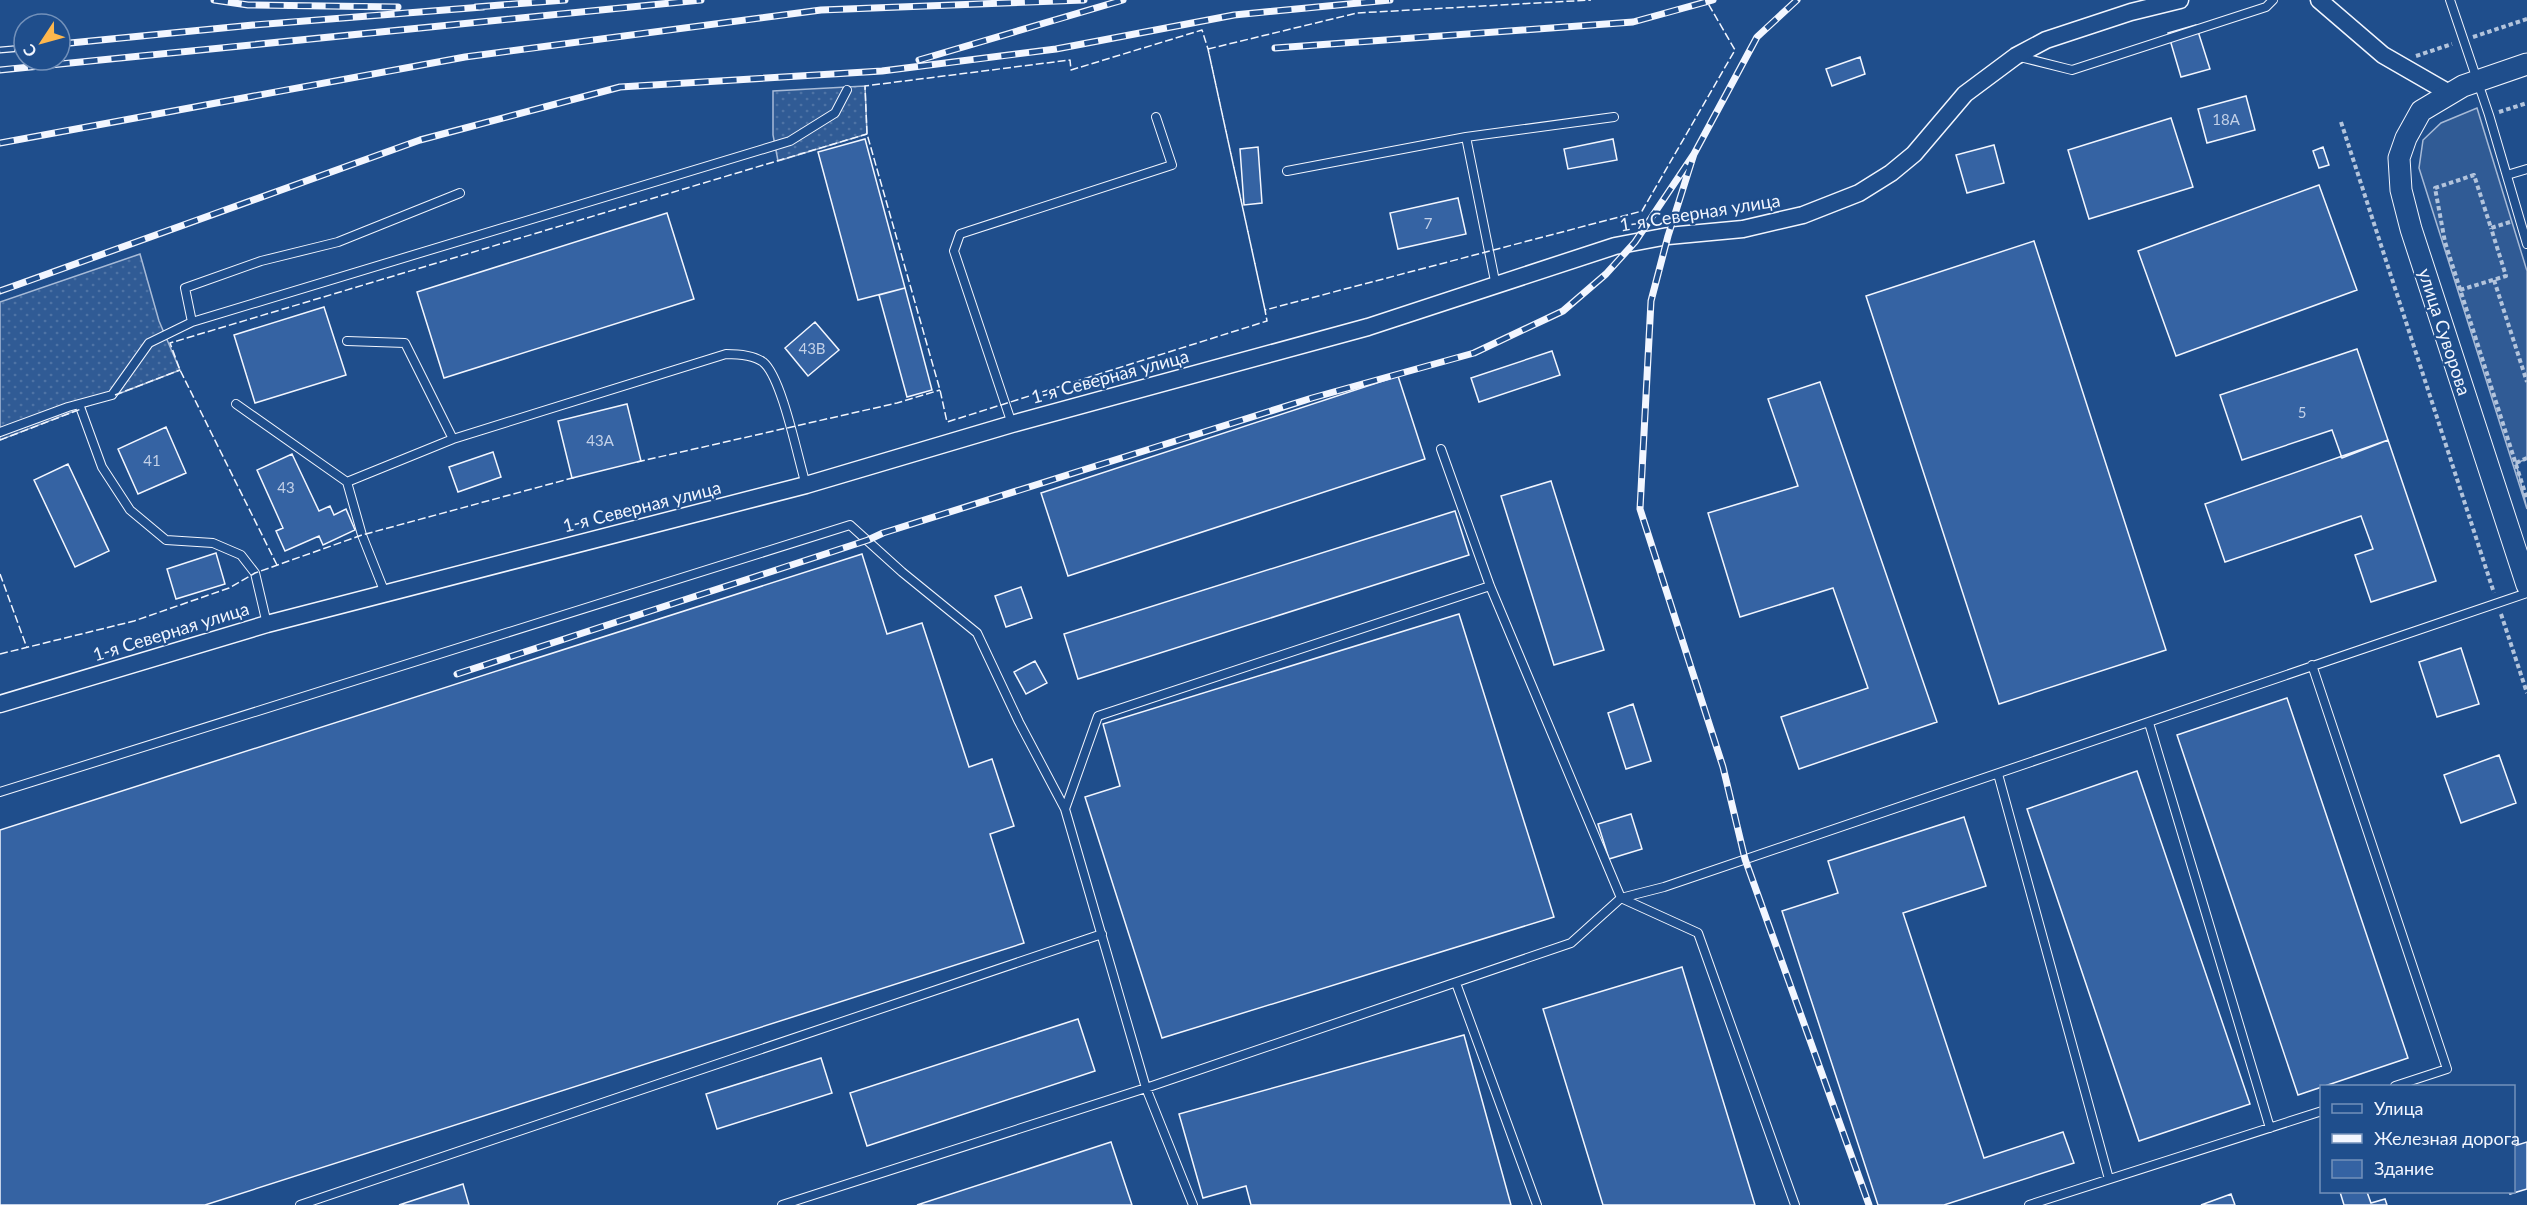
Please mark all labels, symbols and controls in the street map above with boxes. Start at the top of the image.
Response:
north arrow [12,12,72,72]
text: С [18,41,40,61]
house number: 18А [2212,110,2241,128]
street label: 1-я Северная улица [1618,188,1782,236]
house number: 7 [1424,214,1433,232]
street label: улица Суворова [2414,265,2476,398]
house number: 43В [798,339,826,357]
street label: 1-я Северная улица [1029,344,1191,408]
house number: 5 [2298,403,2306,421]
house number: 43А [586,431,615,449]
house number: 41 [143,451,161,469]
street label: 1-я Северная улица [560,476,723,536]
house number: 43 [277,478,295,496]
street label: 1-я Северная улица [90,597,251,665]
legend [2320,1085,2515,1193]
text: Улица [2374,1097,2424,1119]
text: Железная дорога [2374,1127,2520,1149]
text: Здание [2374,1157,2434,1179]

